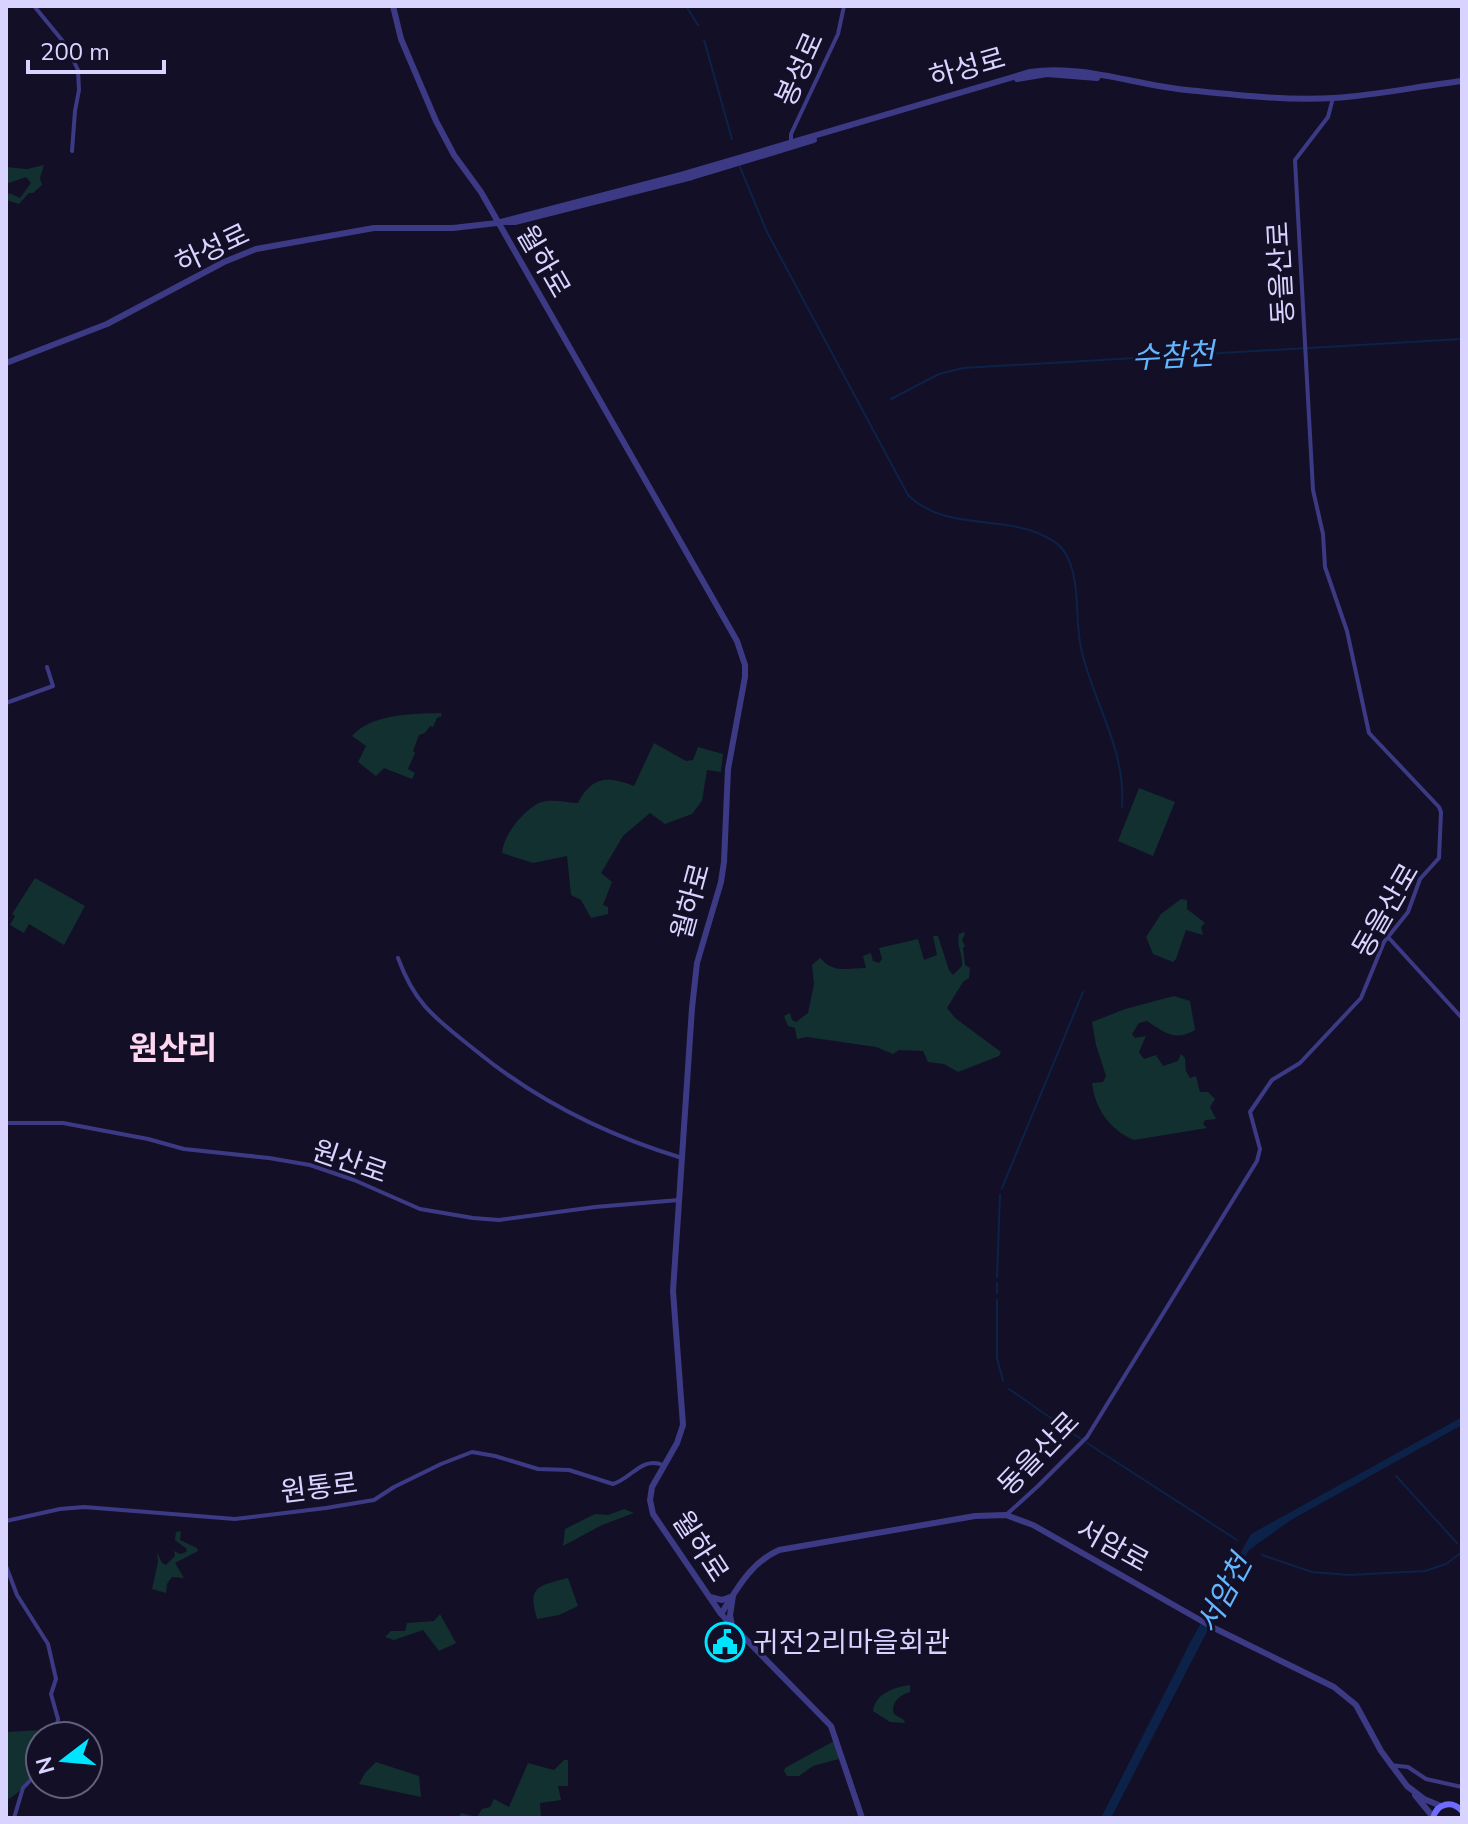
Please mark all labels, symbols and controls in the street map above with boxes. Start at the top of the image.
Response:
scale bar [28,24,164,74]
street label: 봉성로 [767,26,833,112]
text: 200 m [40,36,110,68]
street label: 하성로 [925,39,1010,97]
street label: 하성로 [169,215,255,282]
street label: 월하로 [507,219,579,304]
street label: 동을산로 [1259,221,1303,325]
water label: 수참천 [1131,334,1219,379]
street label: 동을산로 [1344,856,1428,965]
street label: 월하로 [663,859,719,944]
district label: 원산리 [129,1027,217,1070]
street label: 원산로 [307,1131,392,1192]
street label: 동을산로 [989,1403,1088,1504]
street label: 원통로 [278,1464,360,1512]
street label: 월하로 [663,1504,737,1589]
street label: 서암로 [1070,1511,1156,1581]
water label: 서암천 [1187,1545,1264,1640]
public building icon: 귀전2리마을회관 [704,1621,746,1663]
place label: 귀전2리마을회관 [753,1624,950,1662]
north arrow [24,1720,104,1800]
text: N [29,1753,62,1777]

